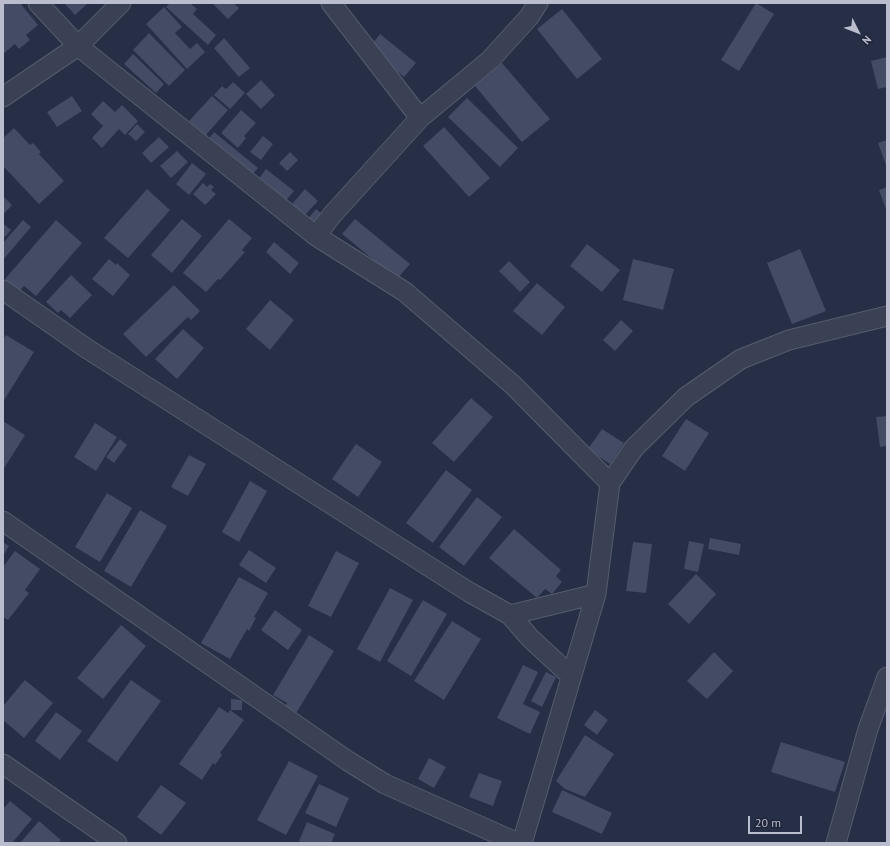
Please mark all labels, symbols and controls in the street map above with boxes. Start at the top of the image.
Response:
north arrow [838,12,878,52]
text: N [859,33,875,47]
scale bar [750,808,804,834]
text: 20 m [755,815,781,830]

